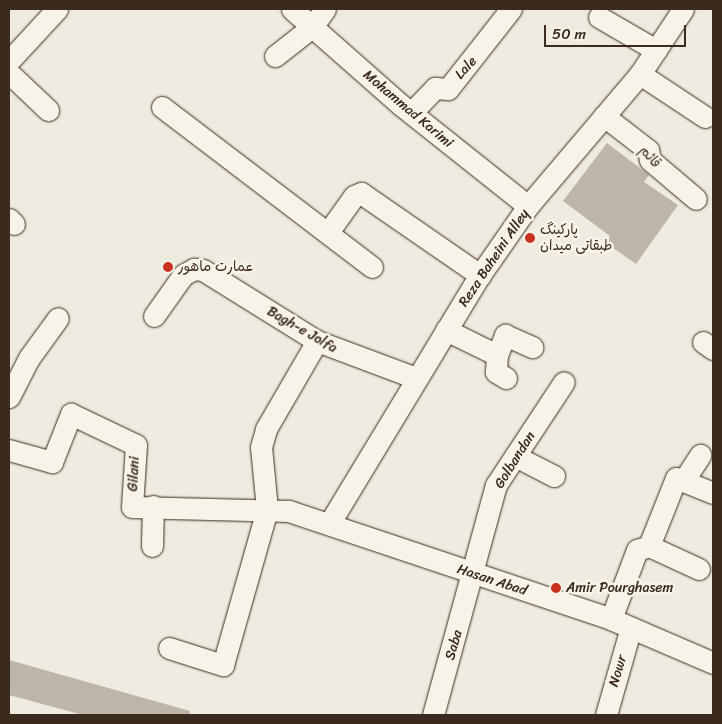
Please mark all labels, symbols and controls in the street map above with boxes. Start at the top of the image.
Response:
scale bar [547,15,690,47]
text: 50 m [552,21,586,47]
street label: Lale [451,53,481,83]
street label: Mohammad Karimi [360,67,456,151]
street label: قائم [636,142,664,172]
street label: Reza Baheini Alley [455,206,533,310]
place label: پارکینگ طبقاتی میدان [540,222,612,254]
marker: پارکینگ طبقاتی میدان [524,232,536,244]
place label: عمارت ماهور [178,259,254,275]
marker: عمارت ماهور [162,261,174,273]
street label: Bagh-e Jolfa [264,303,340,357]
street label: Golbandan [491,428,539,492]
street label: Gilani [125,456,143,492]
street label: Hasan Abad [455,561,529,599]
place label: Amir Pourghasem [566,580,674,596]
marker: Amir Pourghasem [550,582,562,594]
street label: Saba [442,628,466,662]
street label: Nowr [605,653,631,689]

